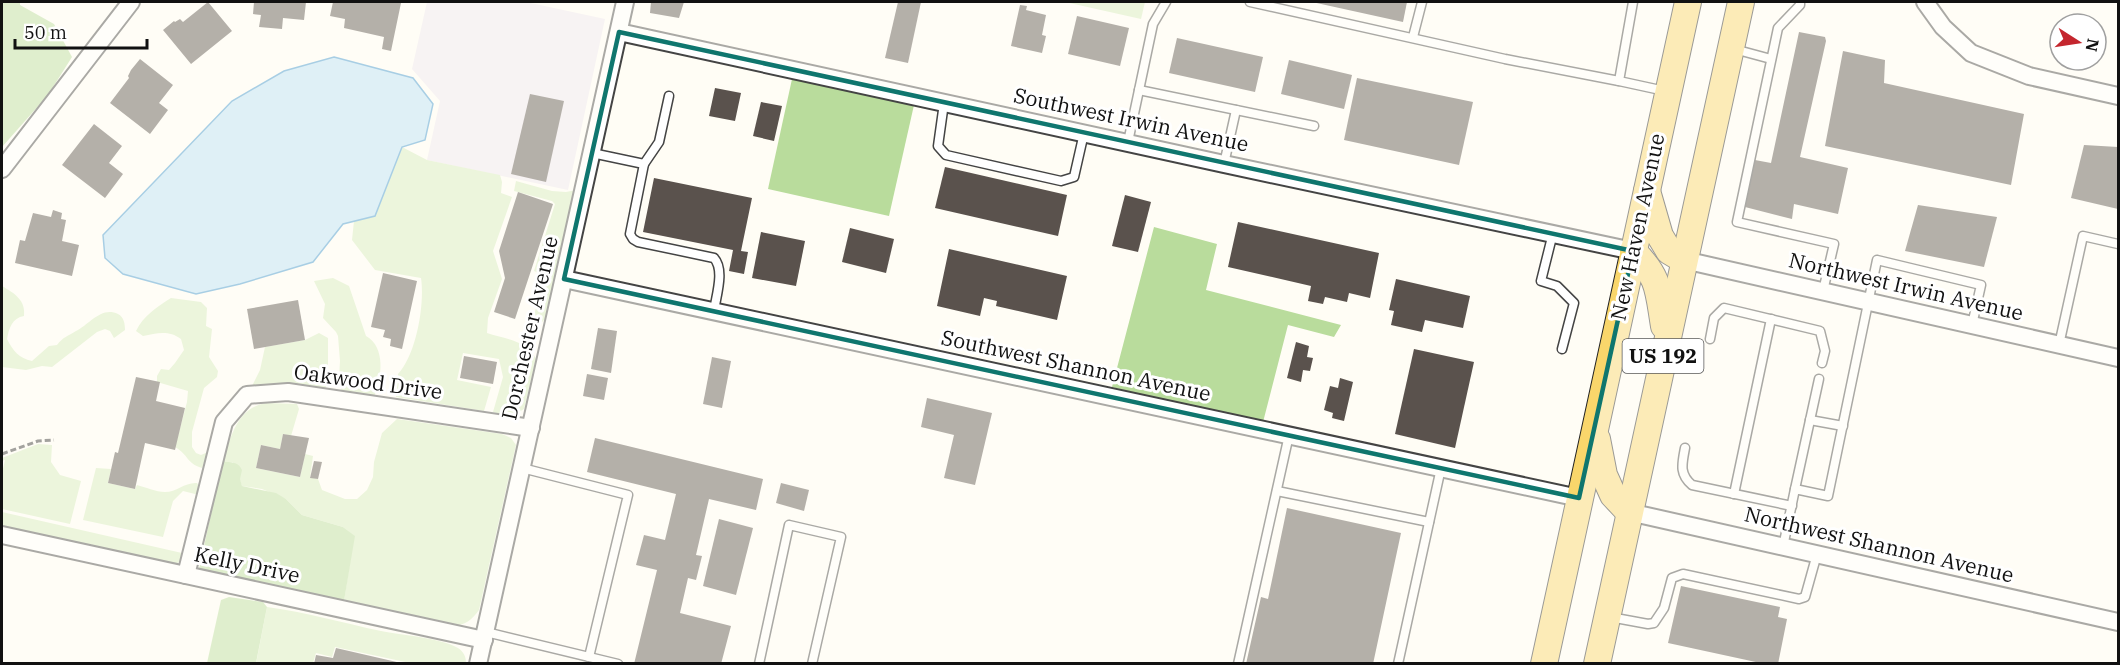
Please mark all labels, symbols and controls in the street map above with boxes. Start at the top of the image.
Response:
scale bar [15,12,147,50]
north arrow [2048,12,2108,72]
text: 50 m [24,21,67,44]
text: N [2082,37,2104,53]
street label: Southwest Irwin Avenue [1011,80,1251,158]
street label: New Haven Avenue [1603,131,1671,323]
street label: Dorchester Avenue [494,233,564,422]
street label: Northwest Irwin Avenue [1786,245,2026,327]
street label: Southwest Shannon Avenue [939,323,1214,407]
road number: US 192 [1622,339,1704,373]
street label: Oakwood Drive [292,357,444,405]
street label: Northwest Shannon Avenue [1742,499,2017,589]
street label: Kelly Drive [192,539,303,589]

